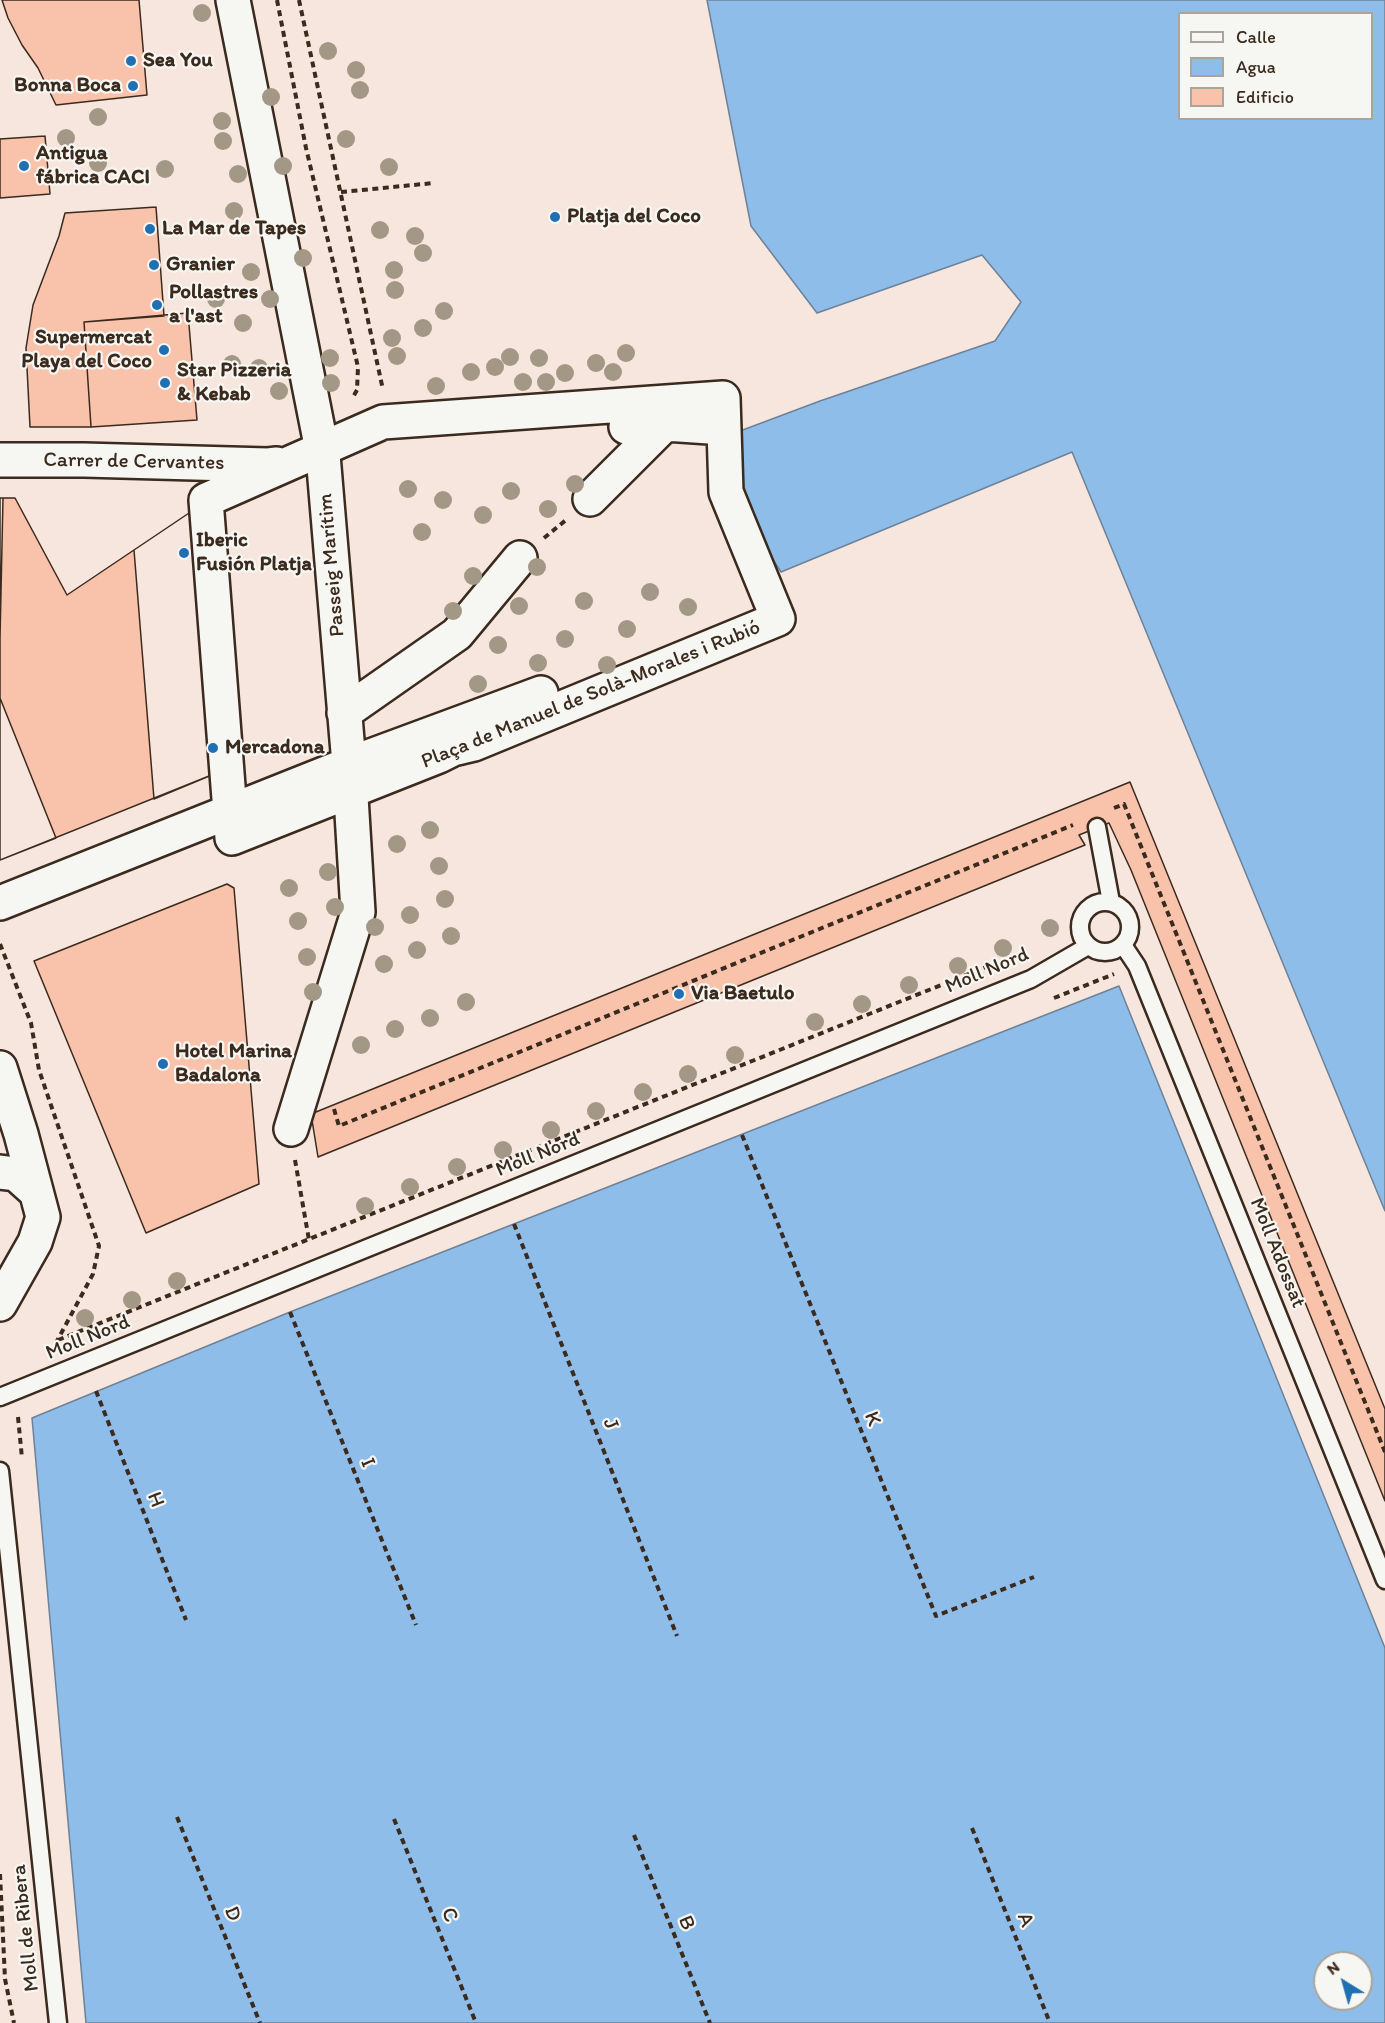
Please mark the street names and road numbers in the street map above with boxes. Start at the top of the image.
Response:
street label: Carrer de Cervantes [43,448,225,476]
street label: Passeig Marítim [313,492,351,638]
street label: Plaça de Manuel de Solà-Morales i Rubió [418,615,764,775]
street label: Moll Nord [941,942,1033,1000]
street label: Moll Nord [492,1127,584,1183]
street label: Moll Adossat [1243,1194,1311,1312]
street label: Moll Nord [42,1310,134,1366]
street label: K [858,1408,886,1430]
street label: J [596,1415,624,1433]
street label: I [354,1455,380,1471]
street label: H [141,1489,169,1511]
street label: Moll de Ribera [7,1863,45,1993]
street label: D [218,1903,246,1925]
street label: C [435,1904,463,1926]
street label: A [1011,1909,1039,1931]
street label: B [672,1912,700,1934]

